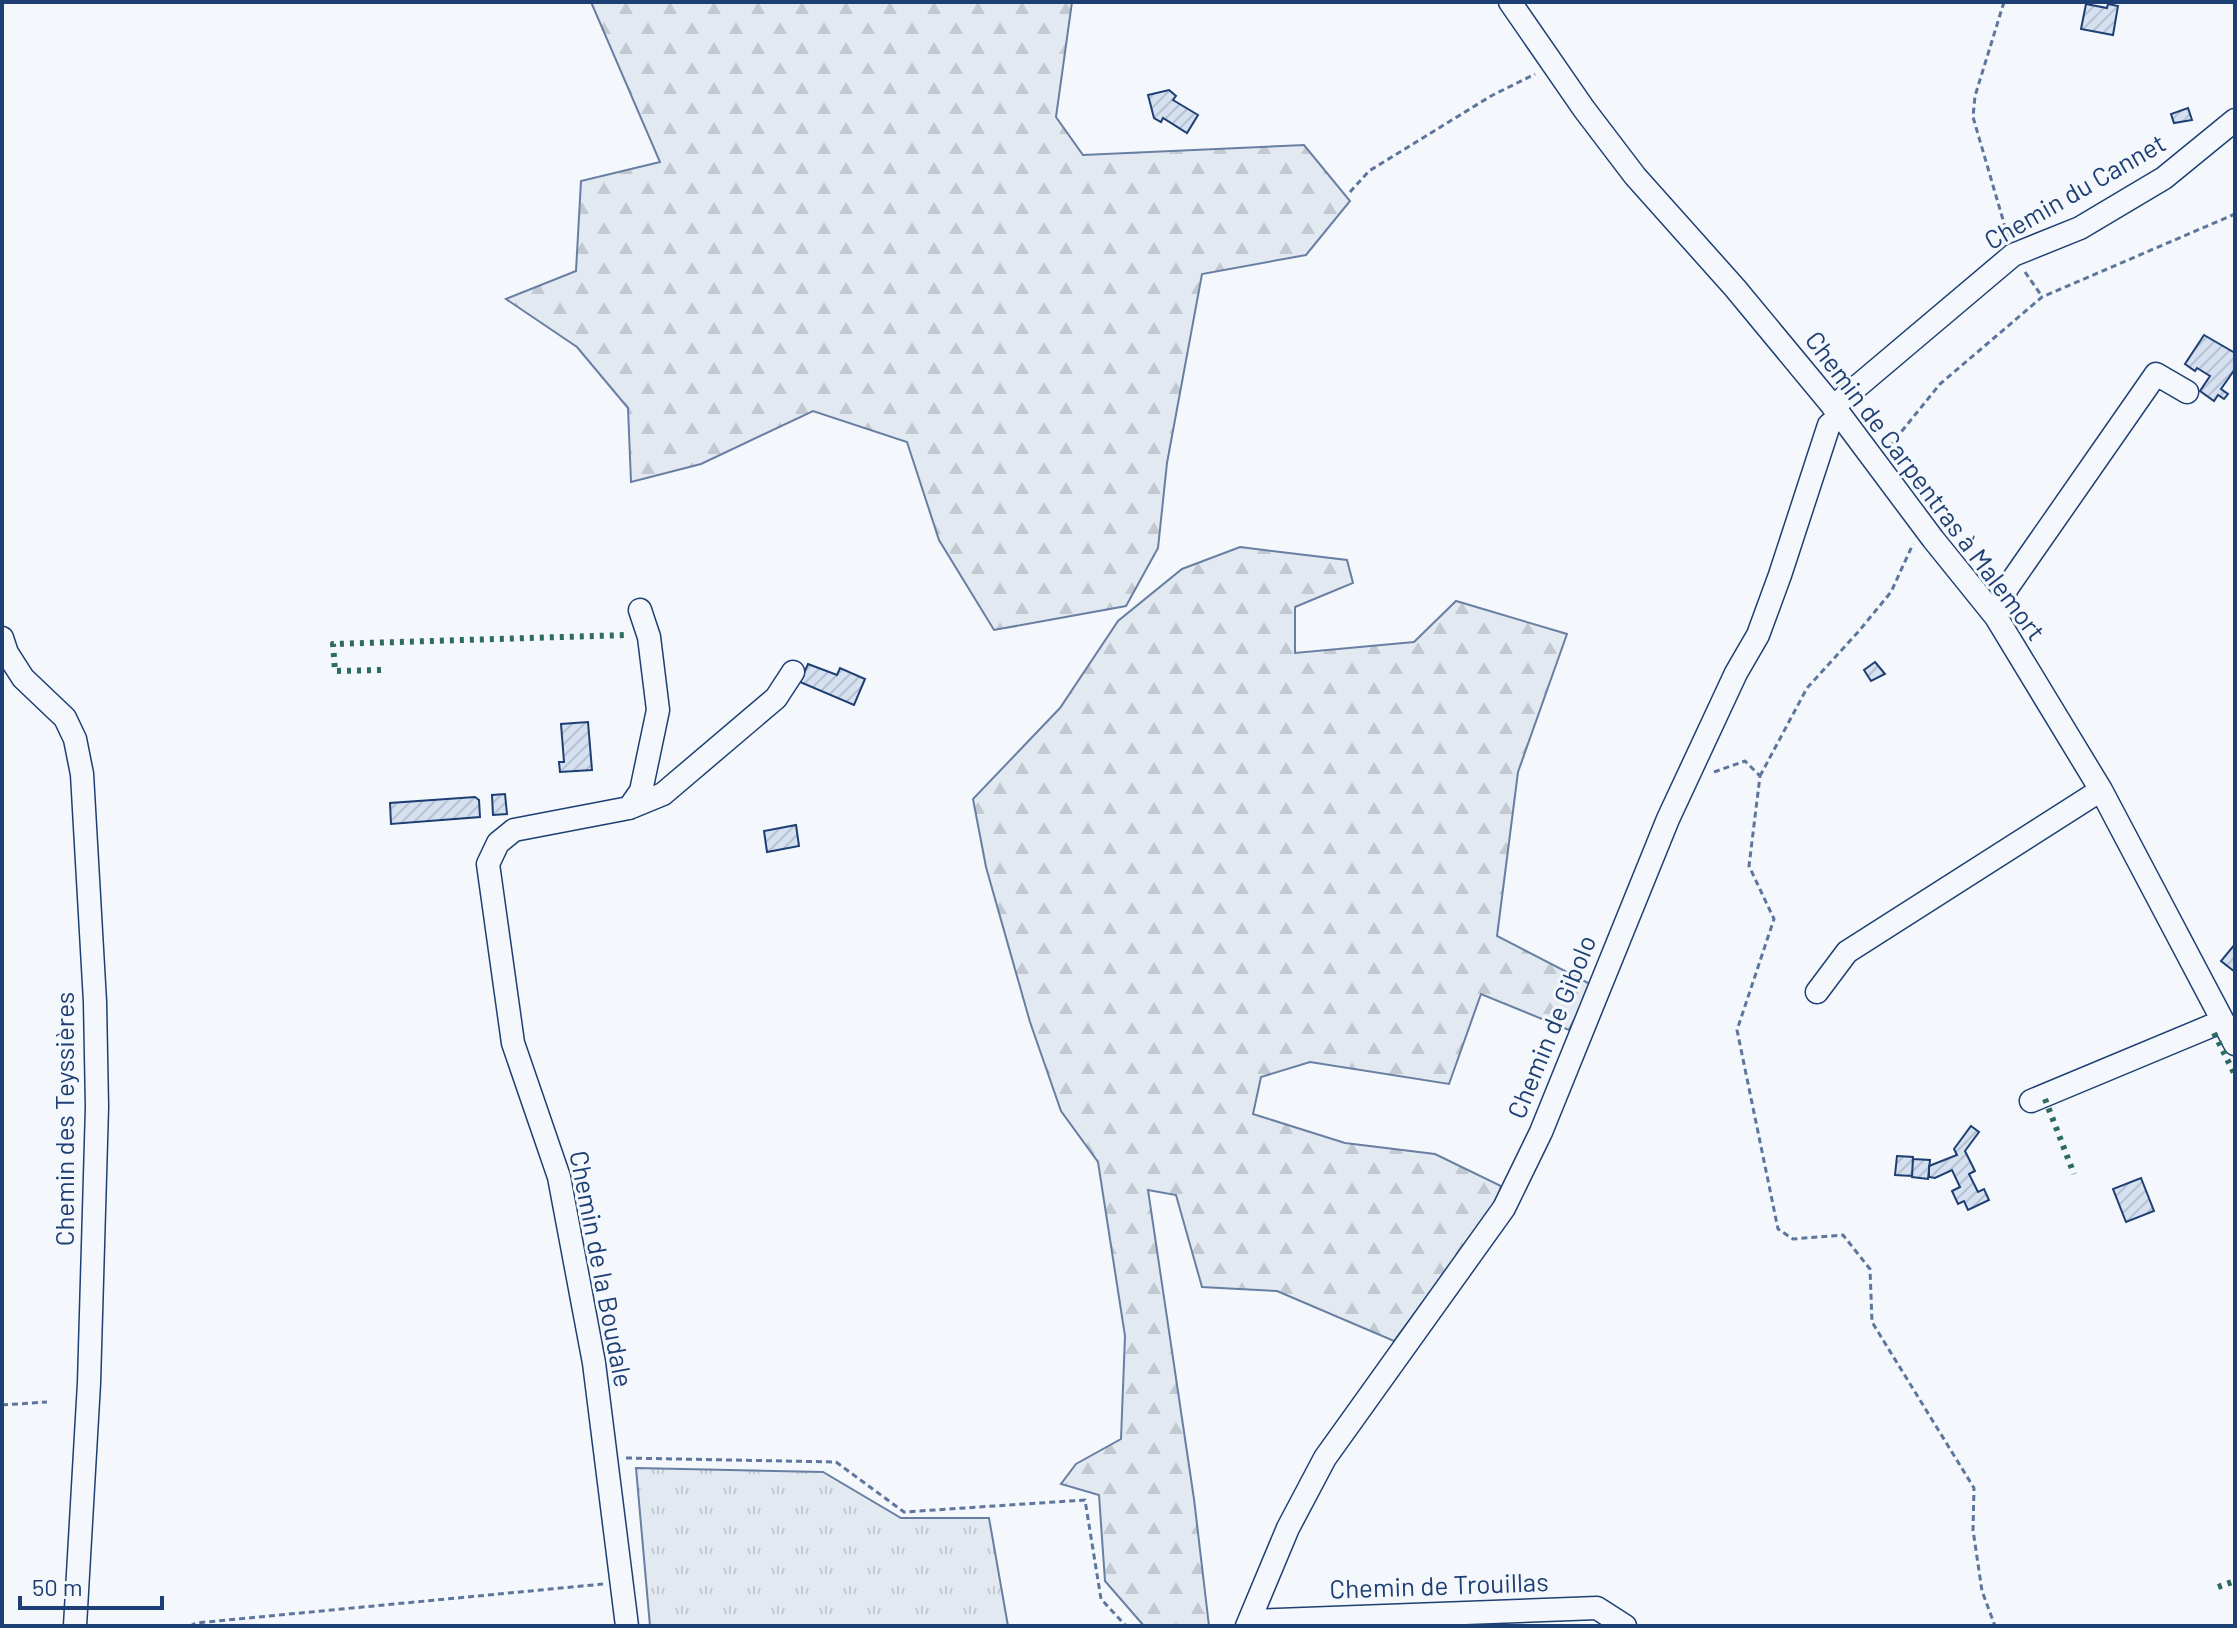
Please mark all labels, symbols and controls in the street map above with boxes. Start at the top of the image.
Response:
street label: Chemin du Cannet [1978,126,2170,255]
street label: Chemin de Carpentras à Malemort [1800,324,2053,646]
street label: Chemin de Gibolo [1500,930,1602,1123]
street label: Chemin des Teyssières [48,992,79,1246]
street label: Chemin de la Boudale [564,1148,641,1390]
scale bar [20,1560,162,1610]
street label: Chemin de Trouillas [1329,1565,1549,1604]
text: 50 m [32,1572,83,1601]

